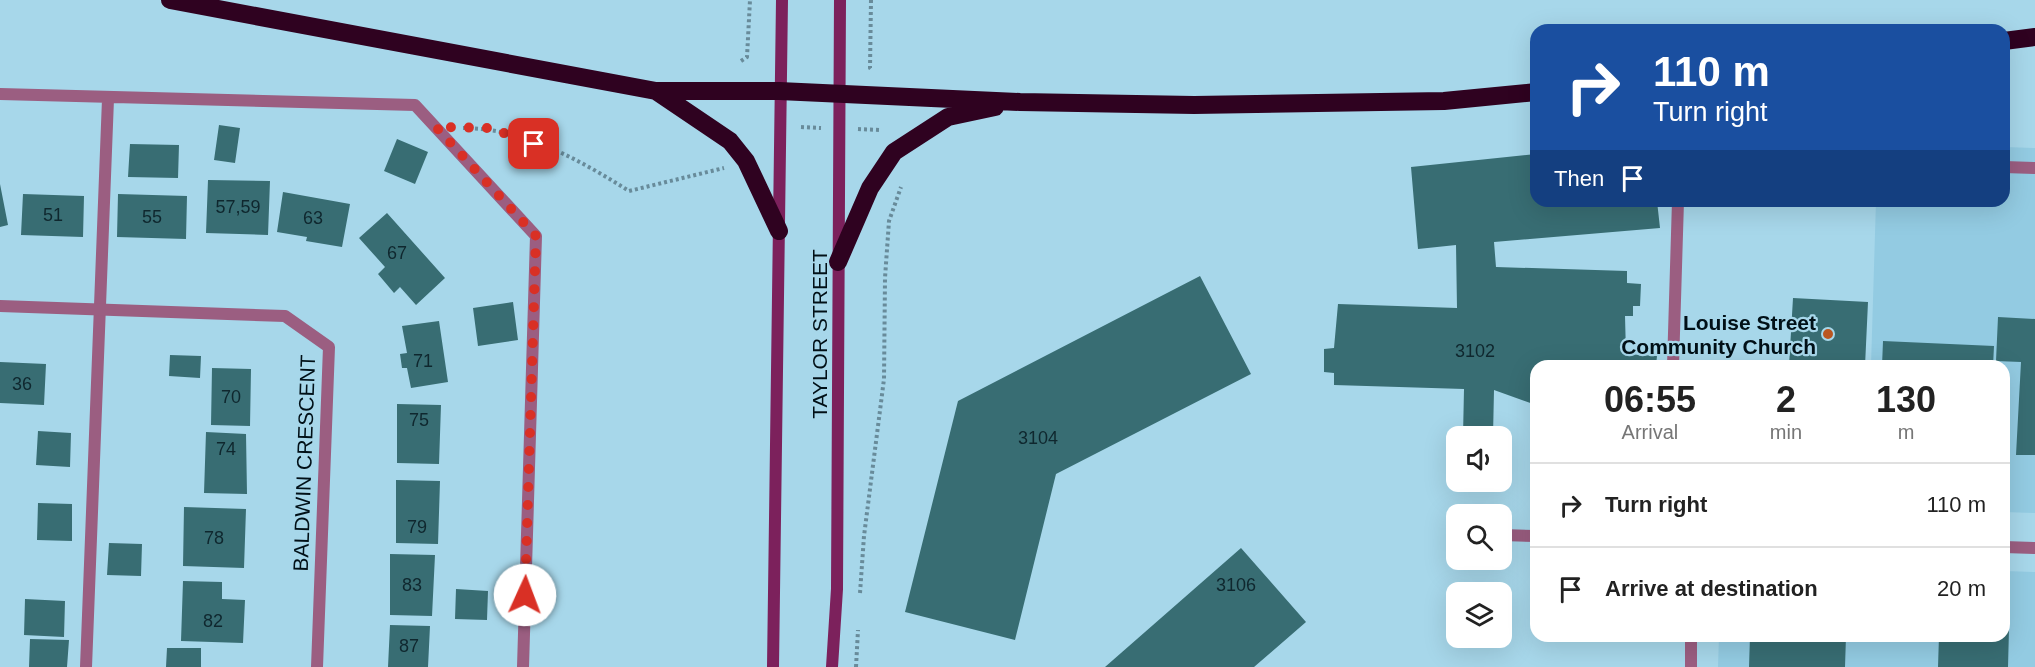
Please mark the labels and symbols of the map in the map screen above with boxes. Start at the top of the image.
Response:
pin [508,118,559,169]
house number: 57,59 [215,197,261,217]
house number: 51 [43,205,63,225]
house number: 55 [142,207,162,227]
house number: 63 [303,208,323,228]
house number: 67 [387,243,407,263]
street label: TAYLOR STREET [808,249,831,419]
place label: Louise Street Community Church [1621,311,1816,358]
marker: Louise Street Community Church [1821,327,1835,341]
house number: 3102 [1455,341,1495,361]
house number: 71 [413,351,433,371]
street label: BALDWIN CRESCENT [289,354,319,572]
house number: 36 [12,374,32,394]
house number: 70 [221,387,241,407]
house number: 75 [409,410,429,430]
house number: 3104 [1018,428,1058,448]
house number: 74 [216,439,236,459]
house number: 79 [407,517,427,537]
house number: 78 [204,528,224,548]
position arrow [493,563,557,627]
house number: 83 [402,575,422,595]
house number: 3106 [1216,575,1256,595]
house number: 82 [203,611,223,631]
house number: 87 [399,636,419,656]

